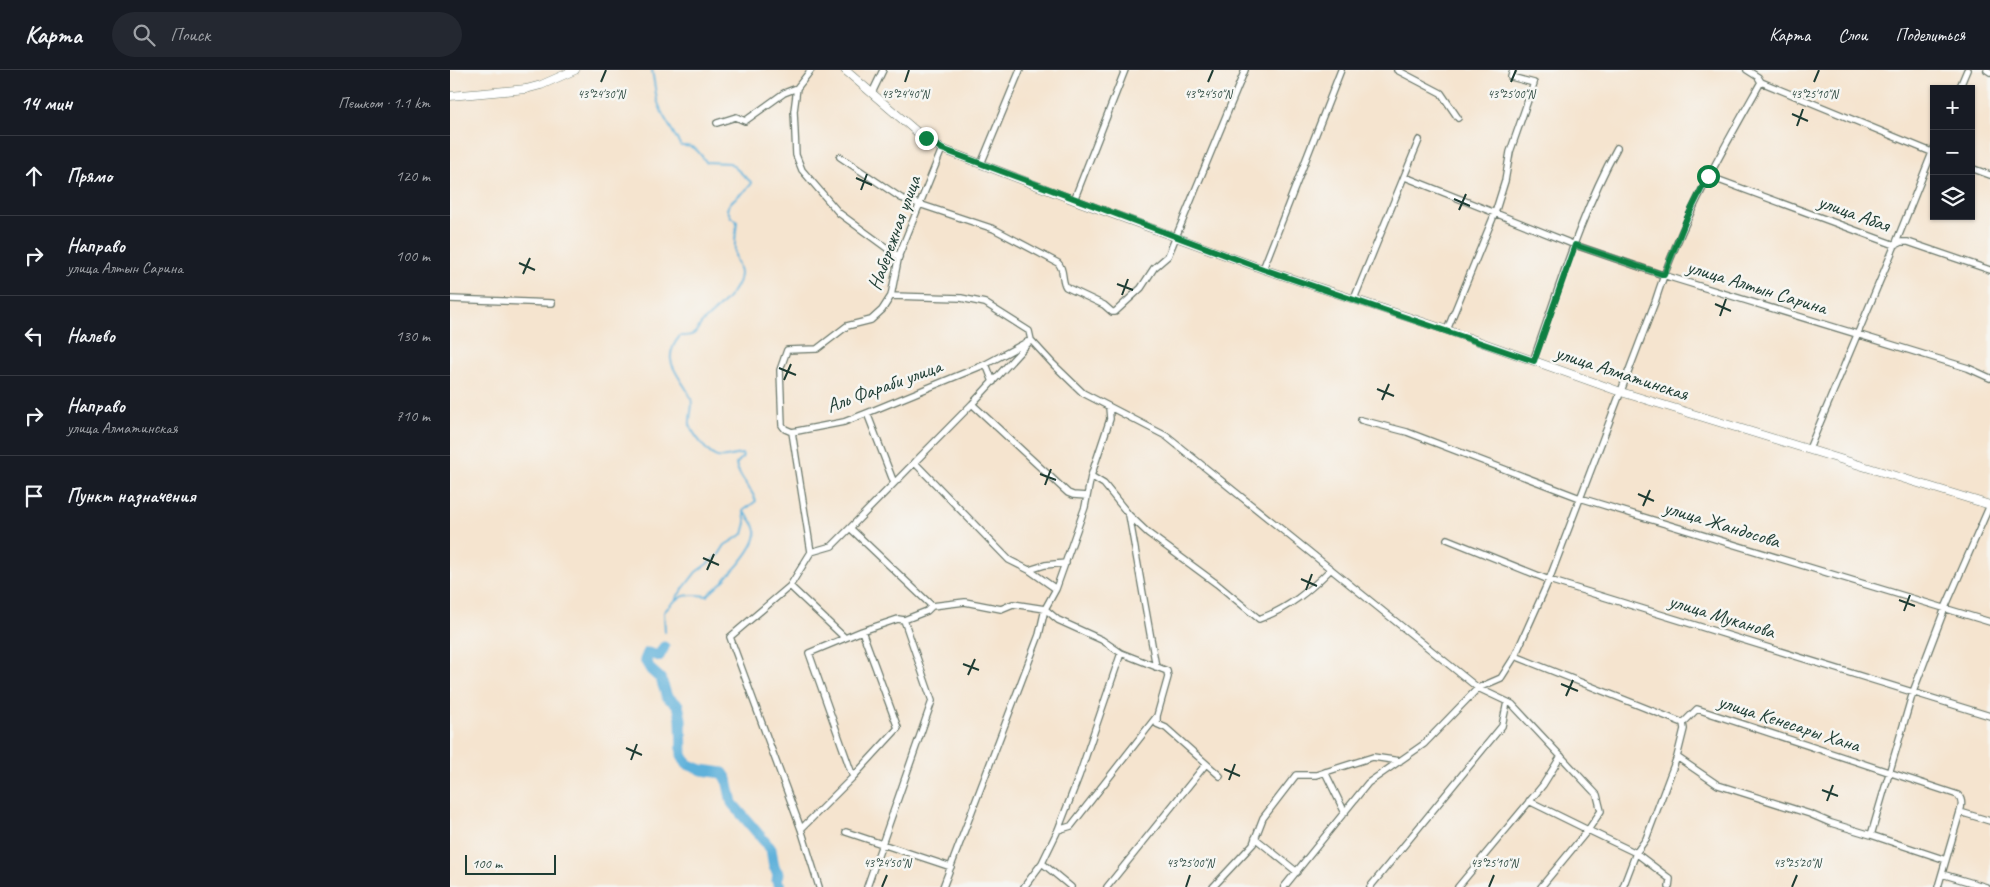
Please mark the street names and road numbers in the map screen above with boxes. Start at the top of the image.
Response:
street label: Набережная улица [862,170,927,294]
street label: улица Абая [1814,188,1895,238]
street label: улица Алтын Сарина [1683,254,1832,321]
street label: улица Алматинская [1551,339,1692,406]
street label: Аль Фараби улица [823,353,947,418]
street label: улица Жандосова [1660,494,1784,554]
street label: улица Муканова [1665,588,1779,644]
street label: улица Кенесары Хана [1714,688,1865,758]

